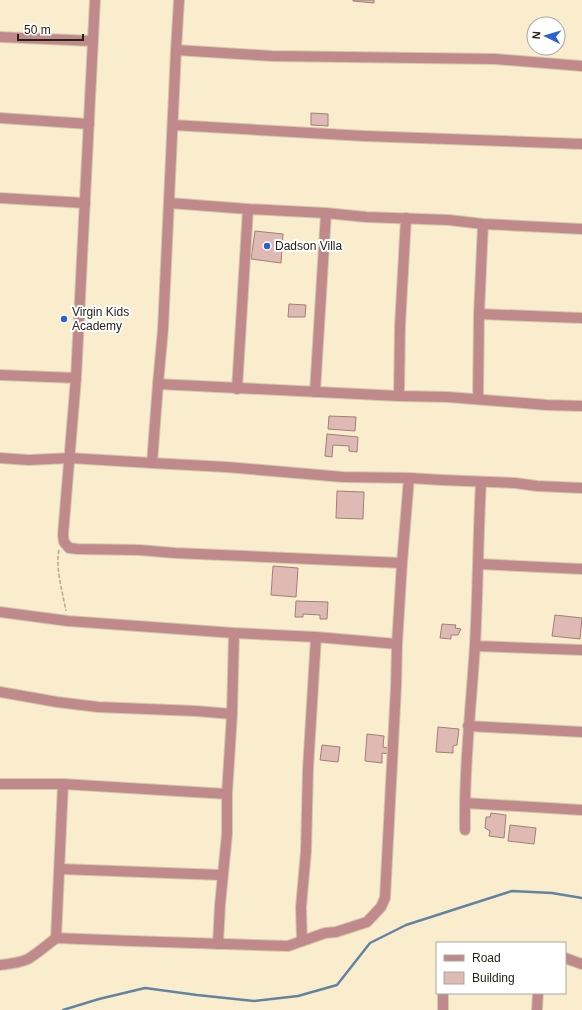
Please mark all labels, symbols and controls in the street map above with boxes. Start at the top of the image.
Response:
scale bar [18,16,83,42]
north arrow [526,16,566,56]
text: 50 m [24,23,51,37]
text: N [530,31,542,40]
place label: Dadson Villa [275,239,342,253]
marker: Dadson Villa [262,241,272,251]
place label: Virgin Kids Academy [72,305,129,333]
marker: Virgin Kids Academy [59,314,69,324]
legend [436,942,566,994]
text: Road [472,951,501,965]
text: Building [472,971,515,985]

